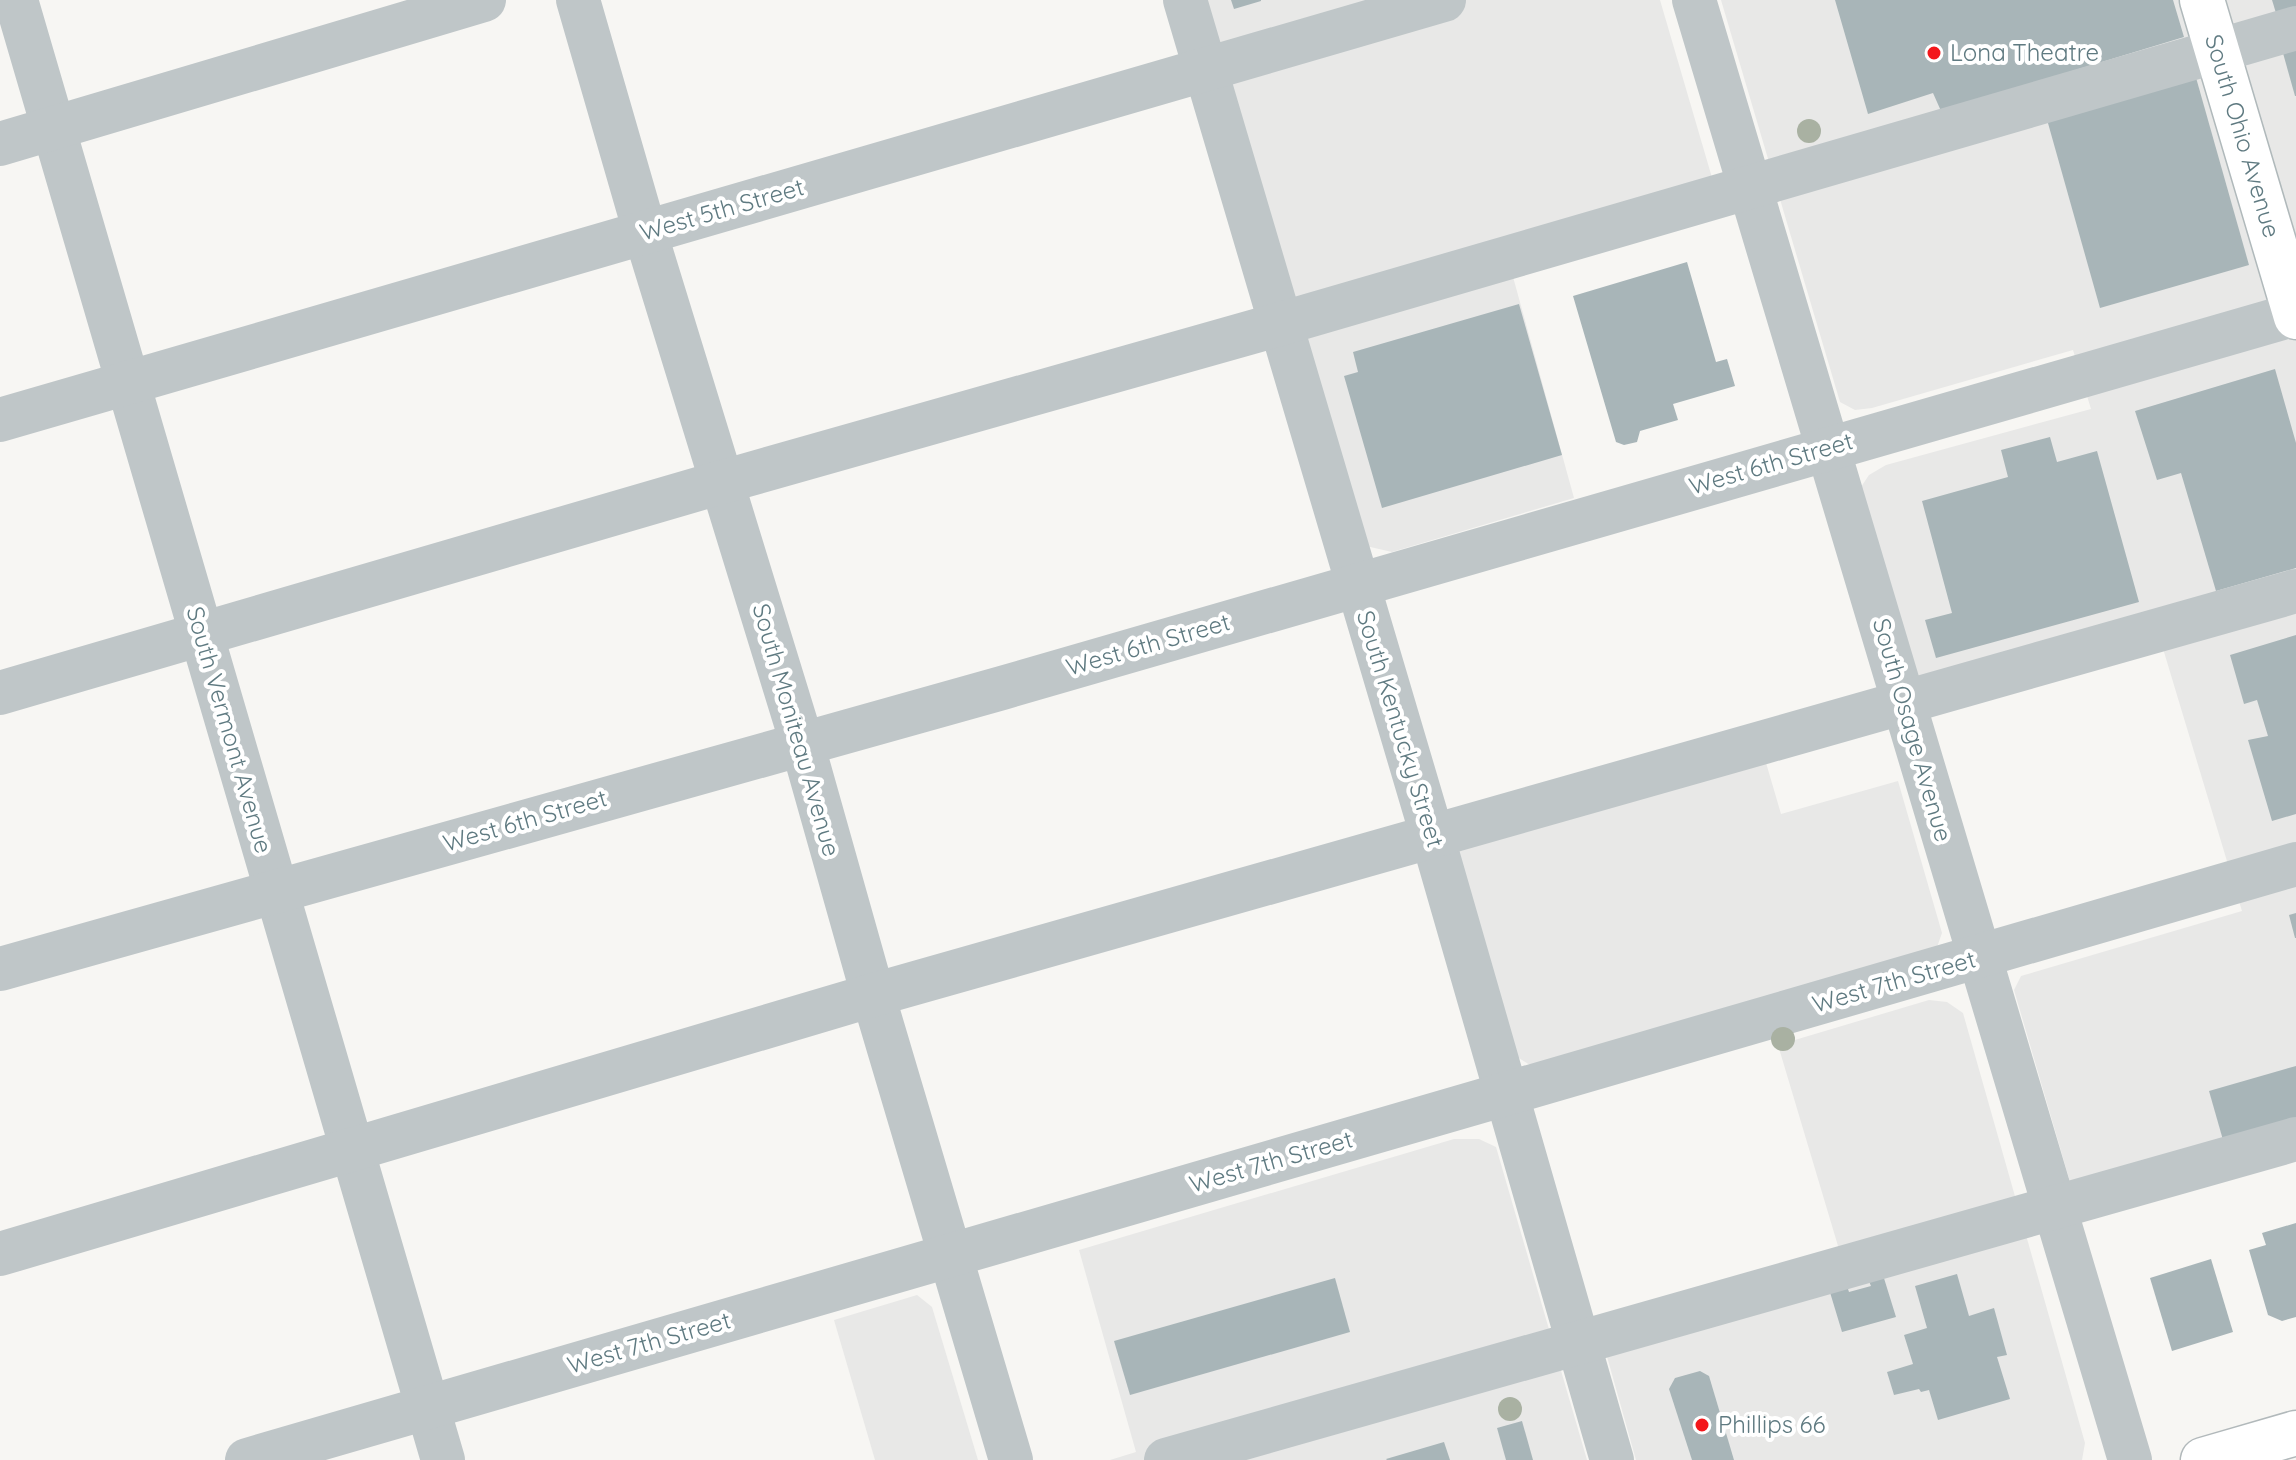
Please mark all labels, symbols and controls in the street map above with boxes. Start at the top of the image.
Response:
street label: South Ohio Avenue [2199,31,2288,241]
place label: Lona Theatre [1950,37,2099,67]
marker: Lona Theatre [1925,44,1943,62]
street label: West 5th Street [636,171,807,247]
street label: West 6th Street [1685,425,1856,501]
street label: South Moniteau Avenue [746,600,847,860]
street label: South Vermont Avenue [180,603,280,857]
street label: West 6th Street [1062,606,1233,682]
street label: South Kentucky Street [1351,607,1451,851]
street label: South Osage Avenue [1867,615,1959,845]
street label: West 6th Street [439,782,610,858]
street label: West 7th Street [1809,943,1979,1019]
street label: West 7th Street [1186,1123,1356,1199]
street label: West 7th Street [564,1304,734,1380]
place label: Phillips 66 [1718,1409,1826,1439]
marker: Phillips 66 [1693,1416,1711,1434]

